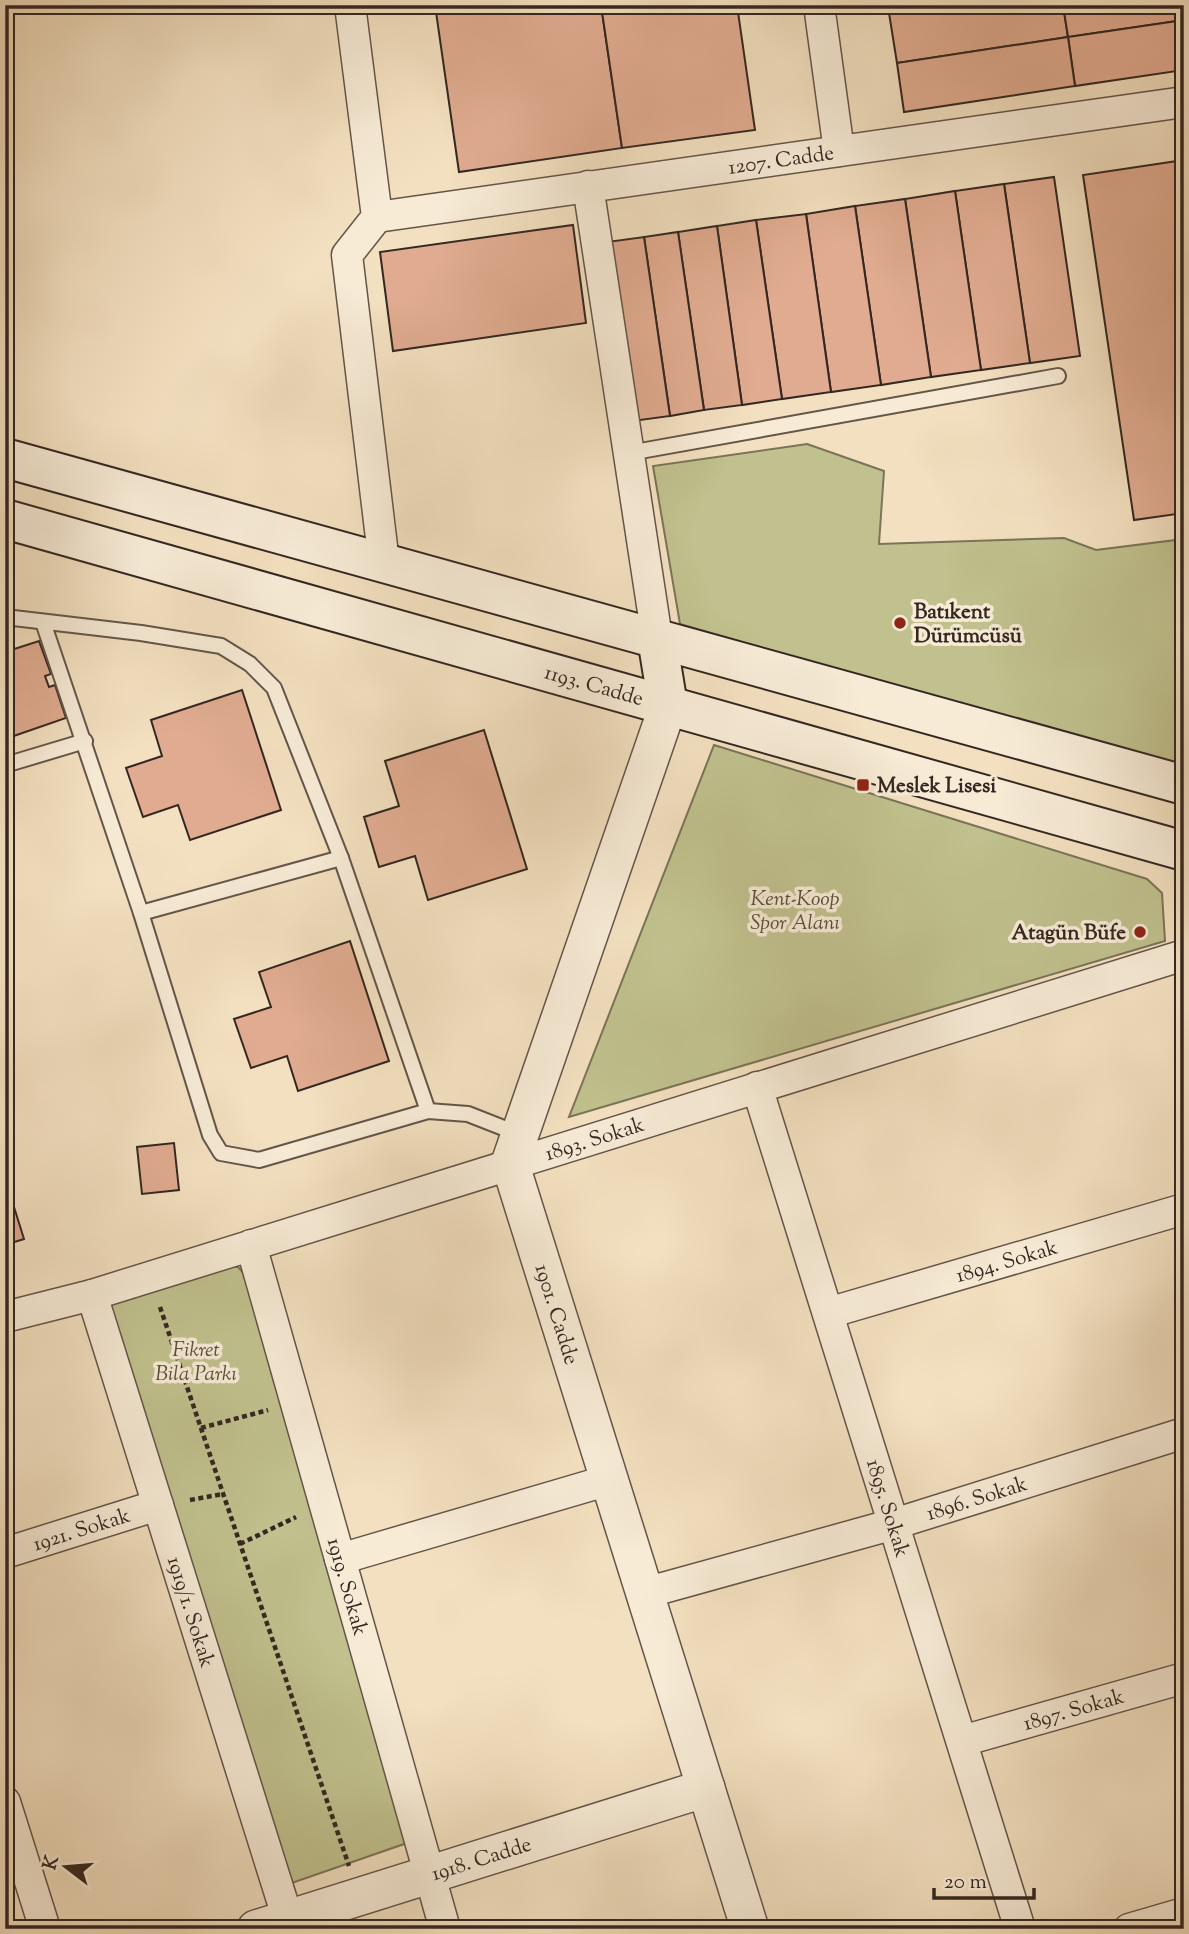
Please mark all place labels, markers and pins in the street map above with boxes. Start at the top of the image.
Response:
place label: Batıkent Dürümcüsü [914,598,1023,652]
marker: Batıkent Dürümcüsü [892,615,908,631]
place label: Meslek Lisesi [877,772,996,802]
marker: Meslek Lisesi [855,777,871,793]
place label: Atagün Büfe [1011,919,1126,949]
marker: Atagün Büfe [1132,924,1148,940]

